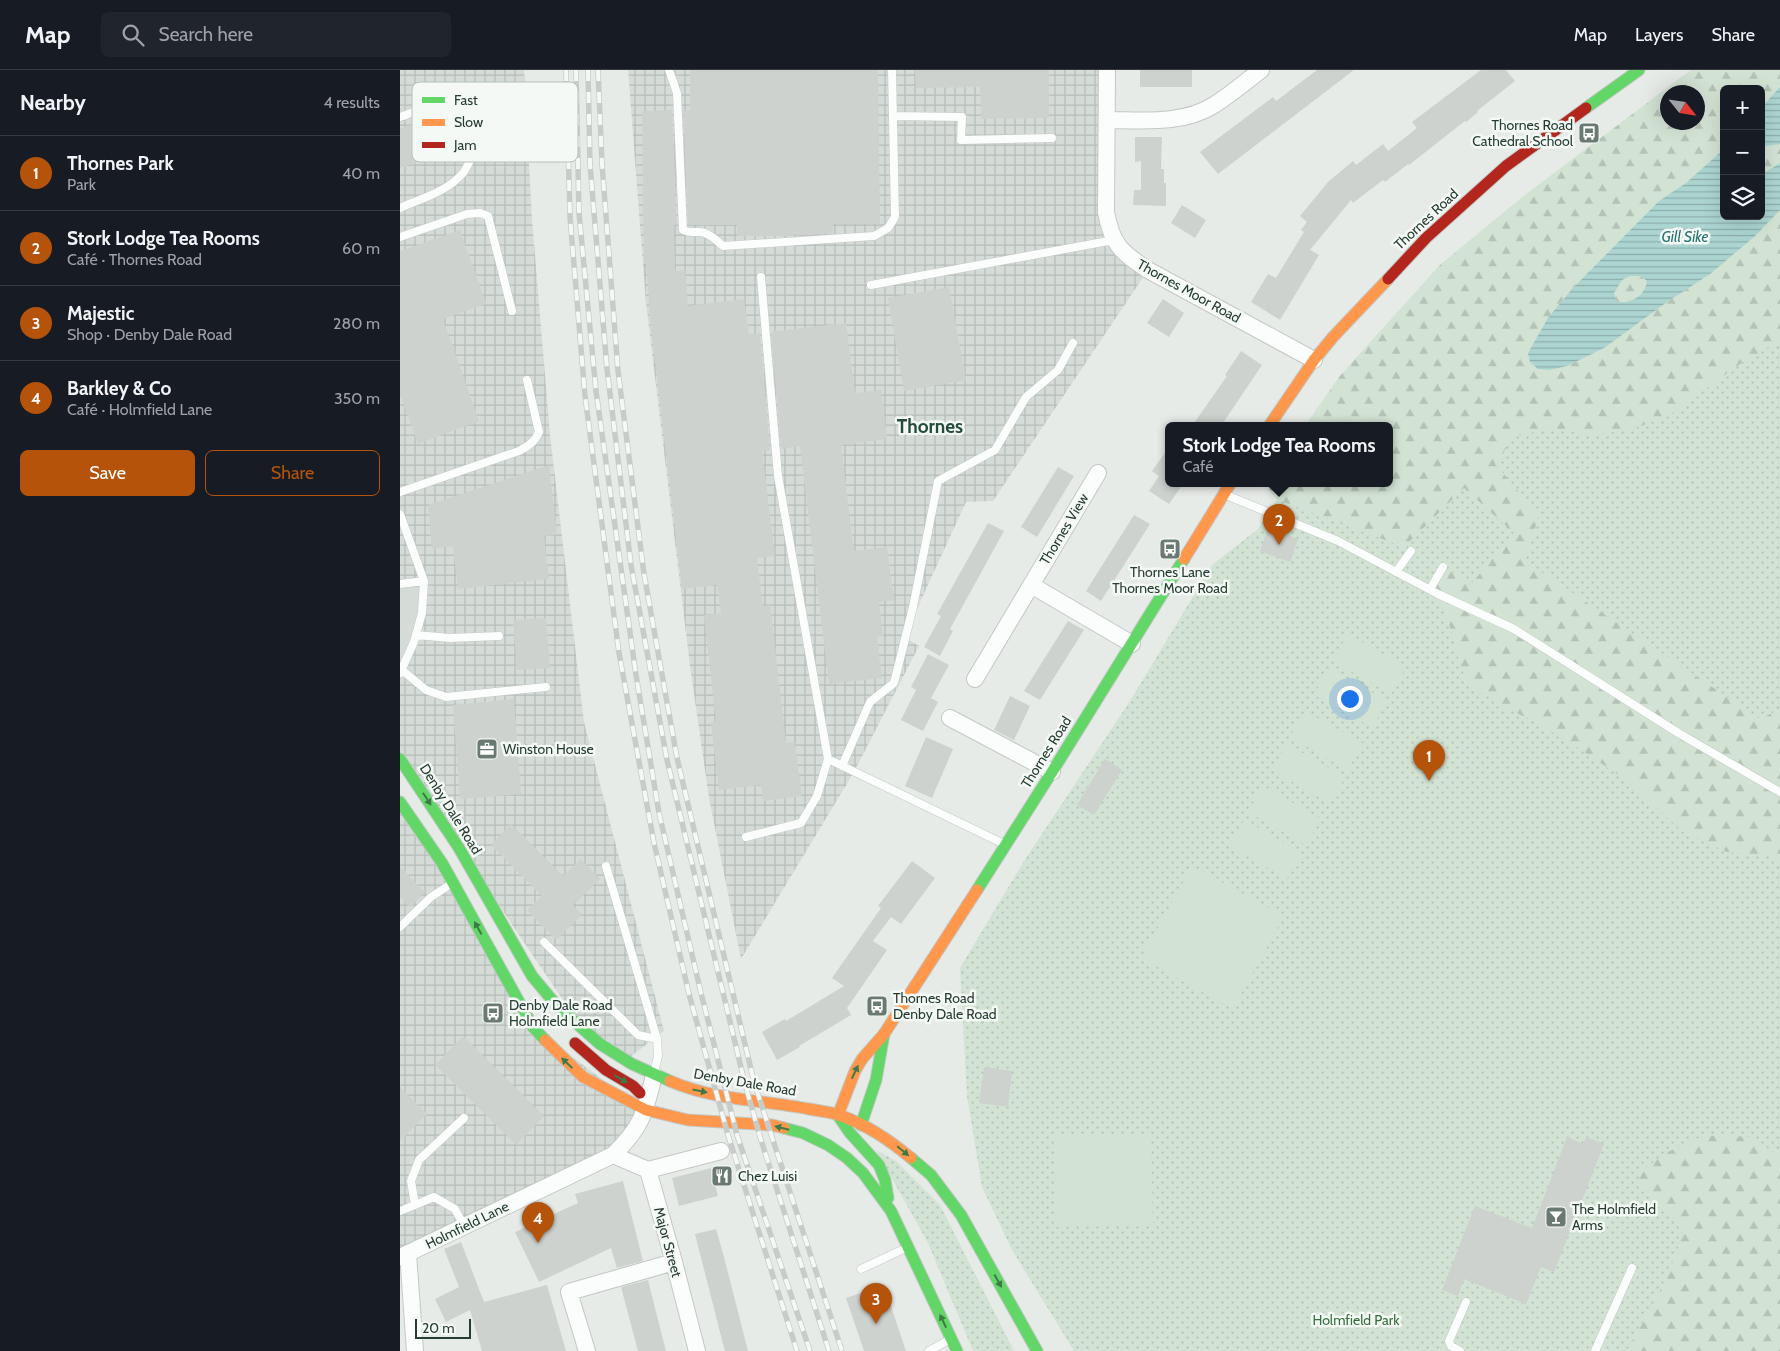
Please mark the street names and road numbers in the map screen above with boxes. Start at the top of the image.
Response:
street label: Thornes Road [1390,185,1462,253]
street label: Thornes Moor Road [1134,255,1244,327]
street label: Thornes View [1036,490,1092,568]
street label: Thornes Road [1017,713,1075,791]
street label: Denby Dale Road [416,760,486,858]
street label: Denby Dale Road [692,1064,798,1100]
street label: Holmfield Lane [422,1197,512,1253]
street label: Major Street [650,1205,686,1279]

